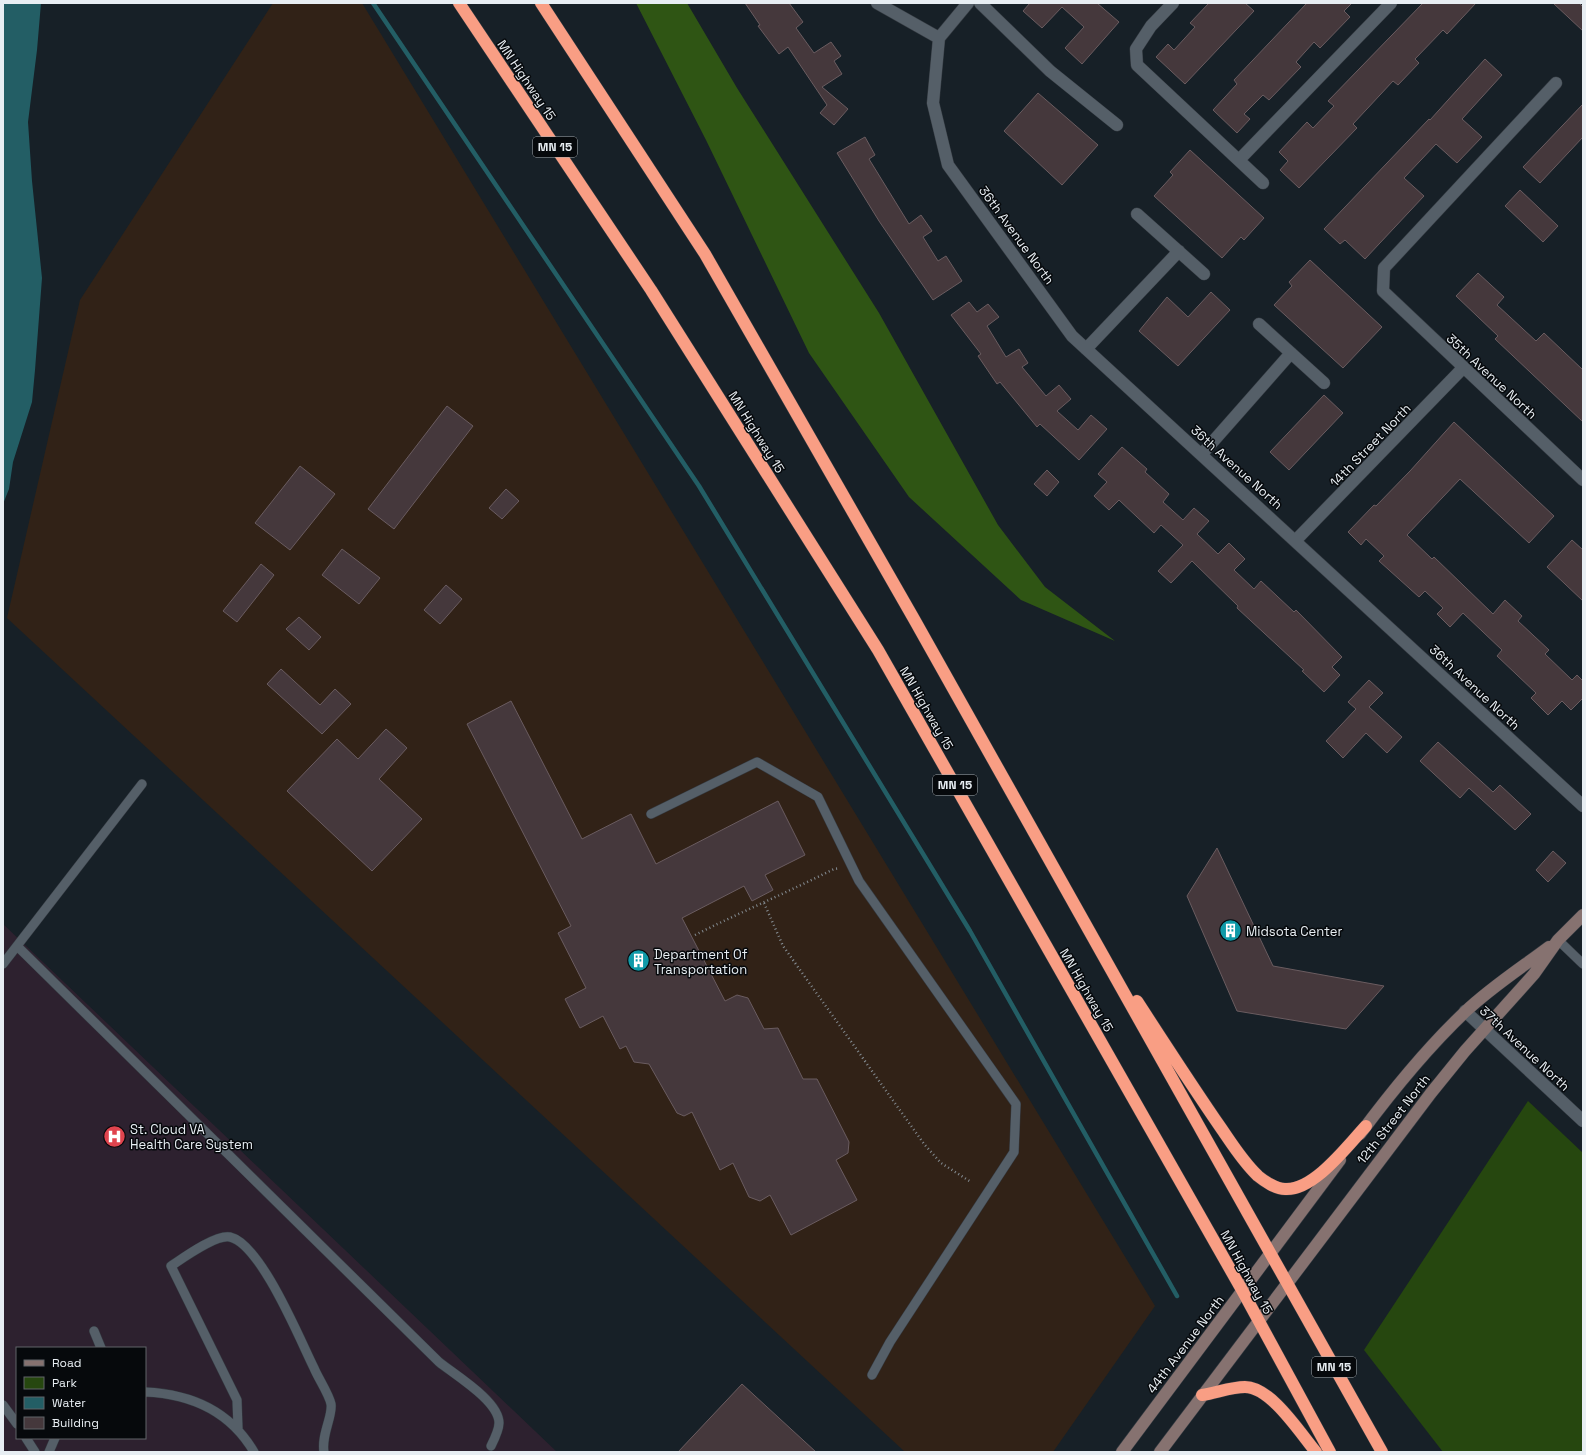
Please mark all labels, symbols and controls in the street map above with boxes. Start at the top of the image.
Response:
street label: MN Highway 15 [493,37,560,124]
road number: MN 15 [533,137,577,157]
street label: 36th Avenue North [975,183,1058,288]
street label: 35th Avenue North [1443,330,1540,423]
street label: MN Highway 15 [725,388,789,477]
street label: 14th Street North [1326,400,1414,491]
street label: 36th Avenue North [1187,422,1286,513]
street label: 36th Avenue North [1426,641,1523,734]
street label: MN Highway 15 [896,664,957,753]
road number: MN 15 [933,775,977,795]
building icon: Midsota Center [1217,918,1243,944]
place label: Midsota Center [1246,923,1342,940]
place label: Department Of Transportation [654,946,748,978]
street label: MN Highway 15 [1056,946,1117,1035]
building icon: Department Of Transportation [625,948,651,974]
street label: 37th Avenue North [1476,1002,1573,1095]
street label: 12th Street North [1353,1071,1434,1168]
place label: St. Cloud VA Health Care System [130,1121,253,1153]
hospital icon: St. Cloud VA Health Care System [101,1123,127,1149]
street label: MN Highway 15 [1217,1227,1277,1317]
street label: 44th Avenue North [1143,1292,1228,1397]
legend [16,1347,146,1439]
text: Road [52,1355,81,1371]
road number: MN 15 [1312,1357,1356,1377]
text: Park [52,1375,77,1391]
text: Water [52,1395,86,1411]
text: Building [52,1415,99,1431]

